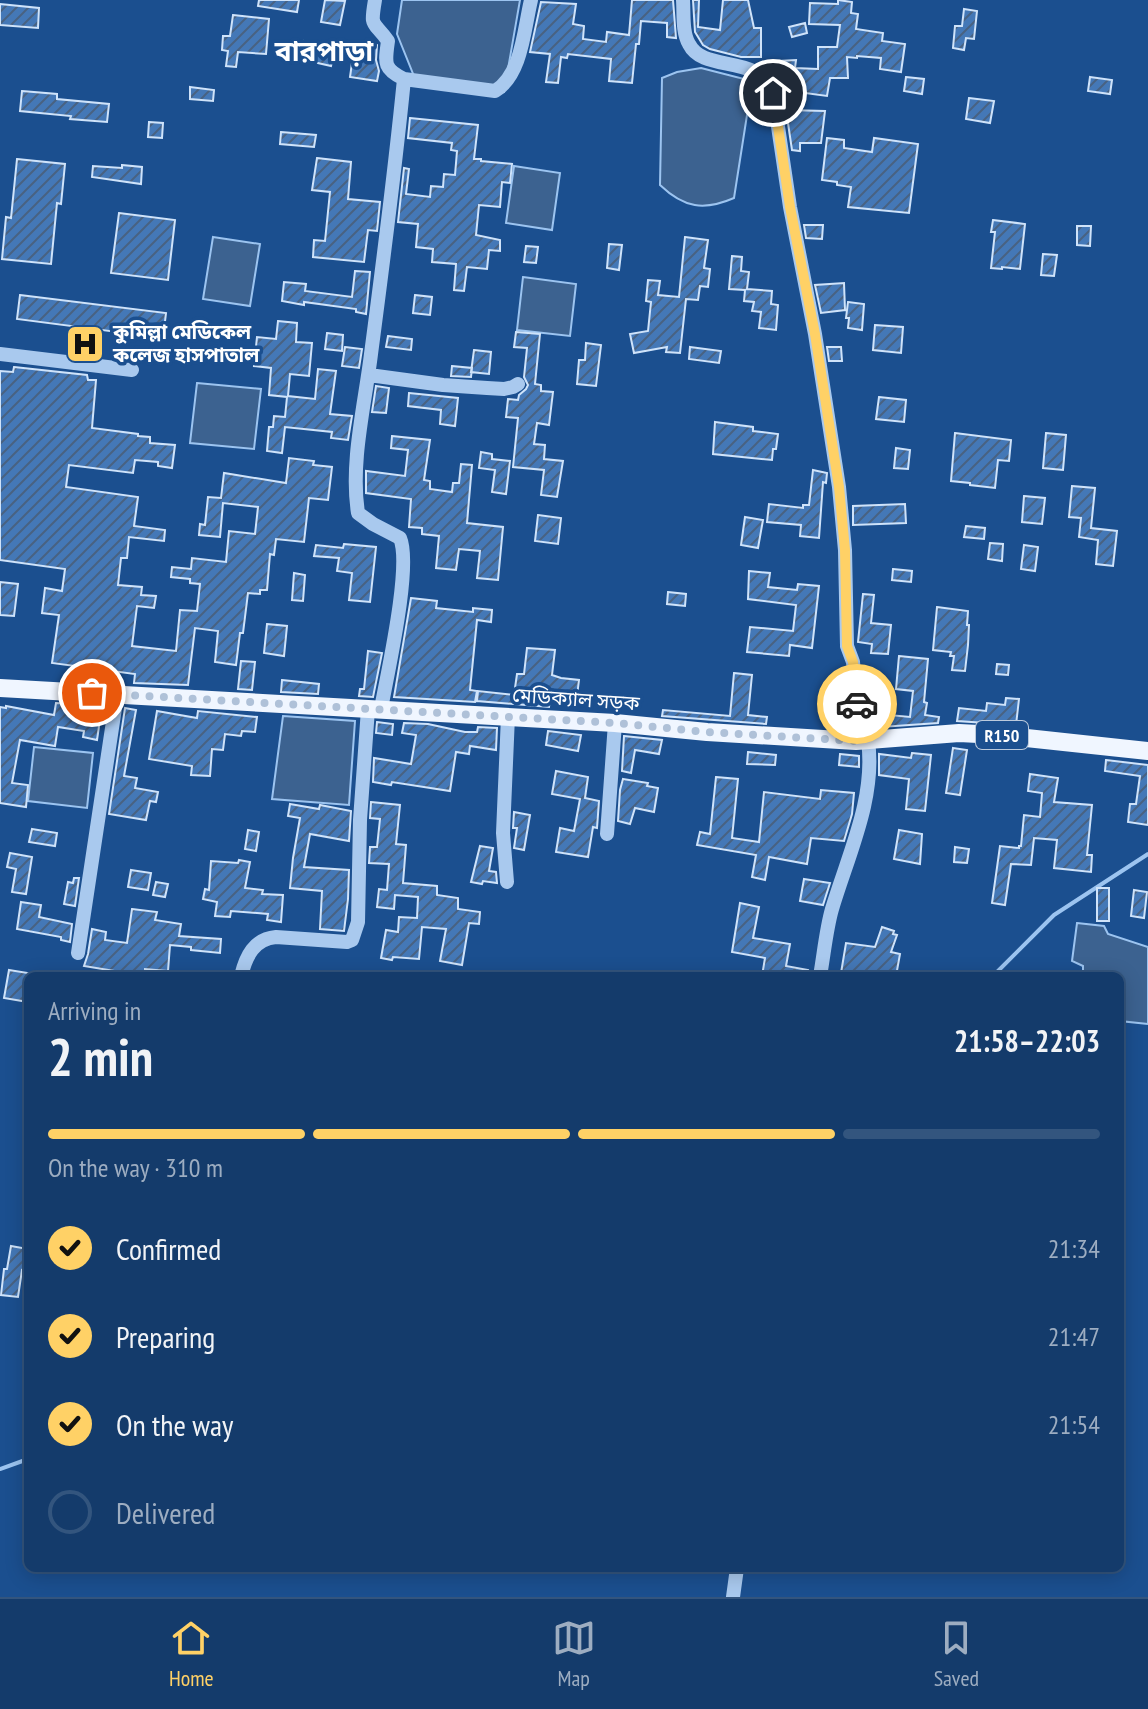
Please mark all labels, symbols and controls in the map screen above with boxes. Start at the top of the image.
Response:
district label: বারপাড়া [274,32,374,69]
pin [739,59,807,127]
icon: home [751,71,795,115]
place label: কুমিল্লা মেডিকেল কলেজ হাসপাতাল [112,319,260,368]
hospital icon: কুমিল্লা মেডিকেল কলেজ হাসপাতাল [64,323,106,365]
pin [58,659,126,727]
courier [817,664,897,744]
icon: bag [70,671,114,715]
street label: মেডিক্যাল সড়ক [511,682,641,716]
icon: car [835,682,879,726]
road number: R150 [976,721,1028,749]
text: Arriving in [48,994,141,1027]
text: 21:58–22:03 [954,1021,1100,1060]
text: 2 min [48,1023,153,1090]
text: On the way · 310 m [48,1151,223,1184]
icon: check [48,1226,92,1270]
text: Confirmed [116,1229,221,1268]
text: 21:34 [1048,1232,1100,1265]
icon: check [48,1314,92,1358]
text: Preparing [116,1317,215,1356]
text: 21:47 [1048,1320,1100,1353]
icon: check [48,1402,92,1446]
text: On the way [116,1405,233,1444]
text: 21:54 [1048,1408,1100,1441]
text: Delivered [116,1493,215,1532]
tab: Home [169,1616,214,1692]
tab: Map [552,1616,596,1692]
tab: Saved [934,1616,979,1692]

